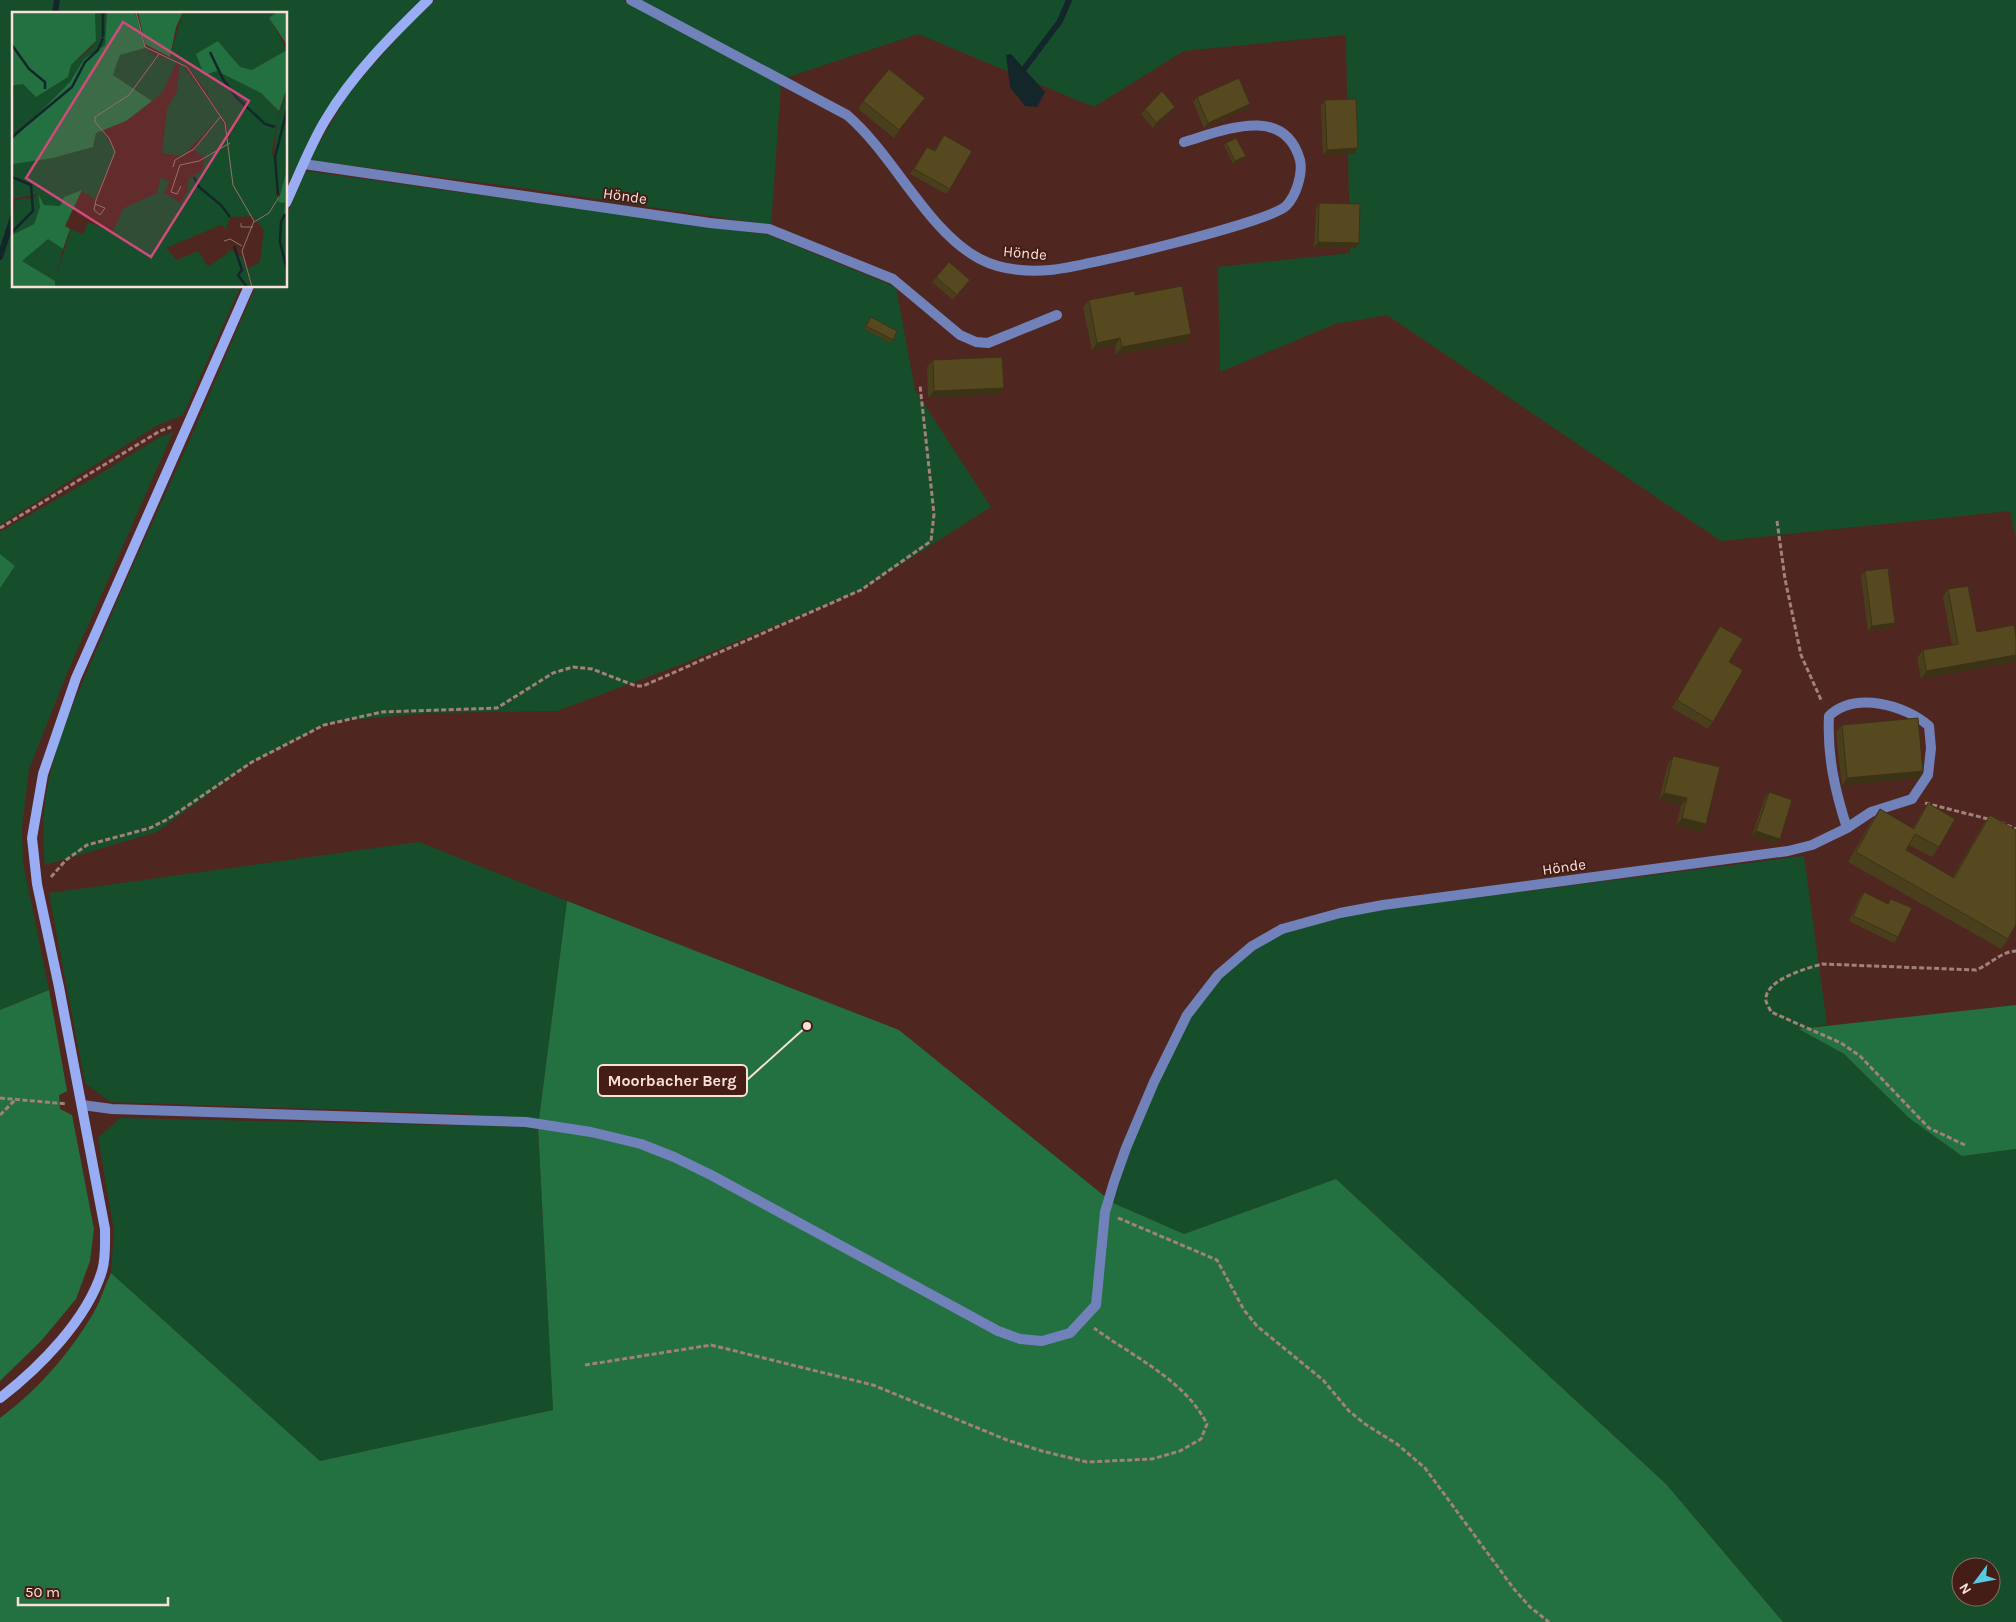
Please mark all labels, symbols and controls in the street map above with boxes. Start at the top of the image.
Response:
inset map [12,12,288,288]
street label: Hönde [602,184,648,208]
street label: Hönde [1002,242,1048,264]
street label: Hönde [1541,855,1587,879]
callout: Moorbacher Berg [598,1065,747,1096]
text: Moorbacher Berg [607,1071,737,1090]
north arrow [1951,1557,2001,1607]
scale bar [18,1574,168,1606]
text: N [1956,1580,1975,1597]
text: 50 m [25,1583,60,1601]

